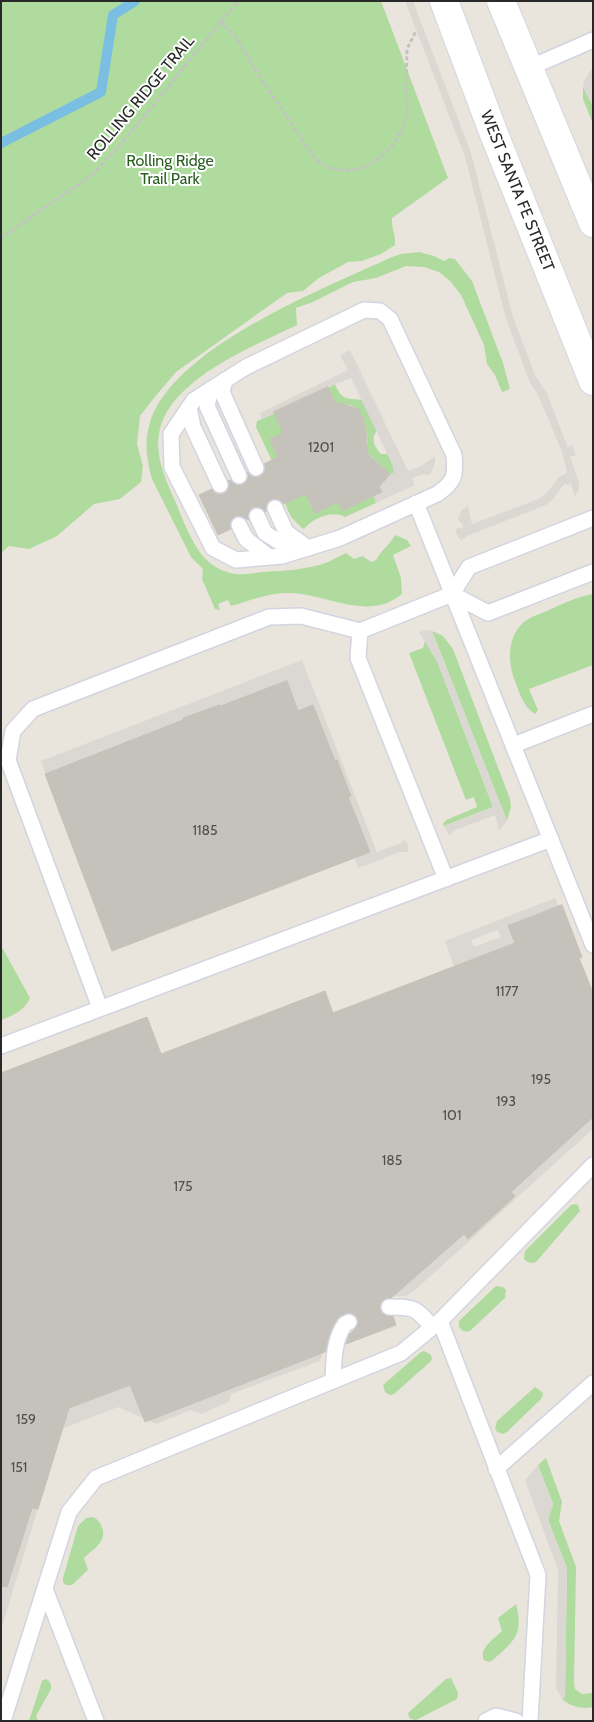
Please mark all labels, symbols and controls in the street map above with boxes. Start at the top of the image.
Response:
street label: ROLLING RIDGE TRAIL [83,32,199,164]
street label: WEST SANTA FE STREET [476,108,558,274]
park label: Rolling Ridge Trail Park [126,151,214,189]
house number: 1201 [308,440,334,456]
house number: 1185 [192,823,218,839]
house number: 1177 [495,984,519,1000]
house number: 195 [531,1072,551,1088]
house number: 193 [496,1094,516,1110]
house number: 101 [443,1108,461,1124]
house number: 185 [382,1153,402,1169]
house number: 175 [173,1179,193,1195]
house number: 159 [16,1412,36,1428]
house number: 151 [11,1460,27,1476]

